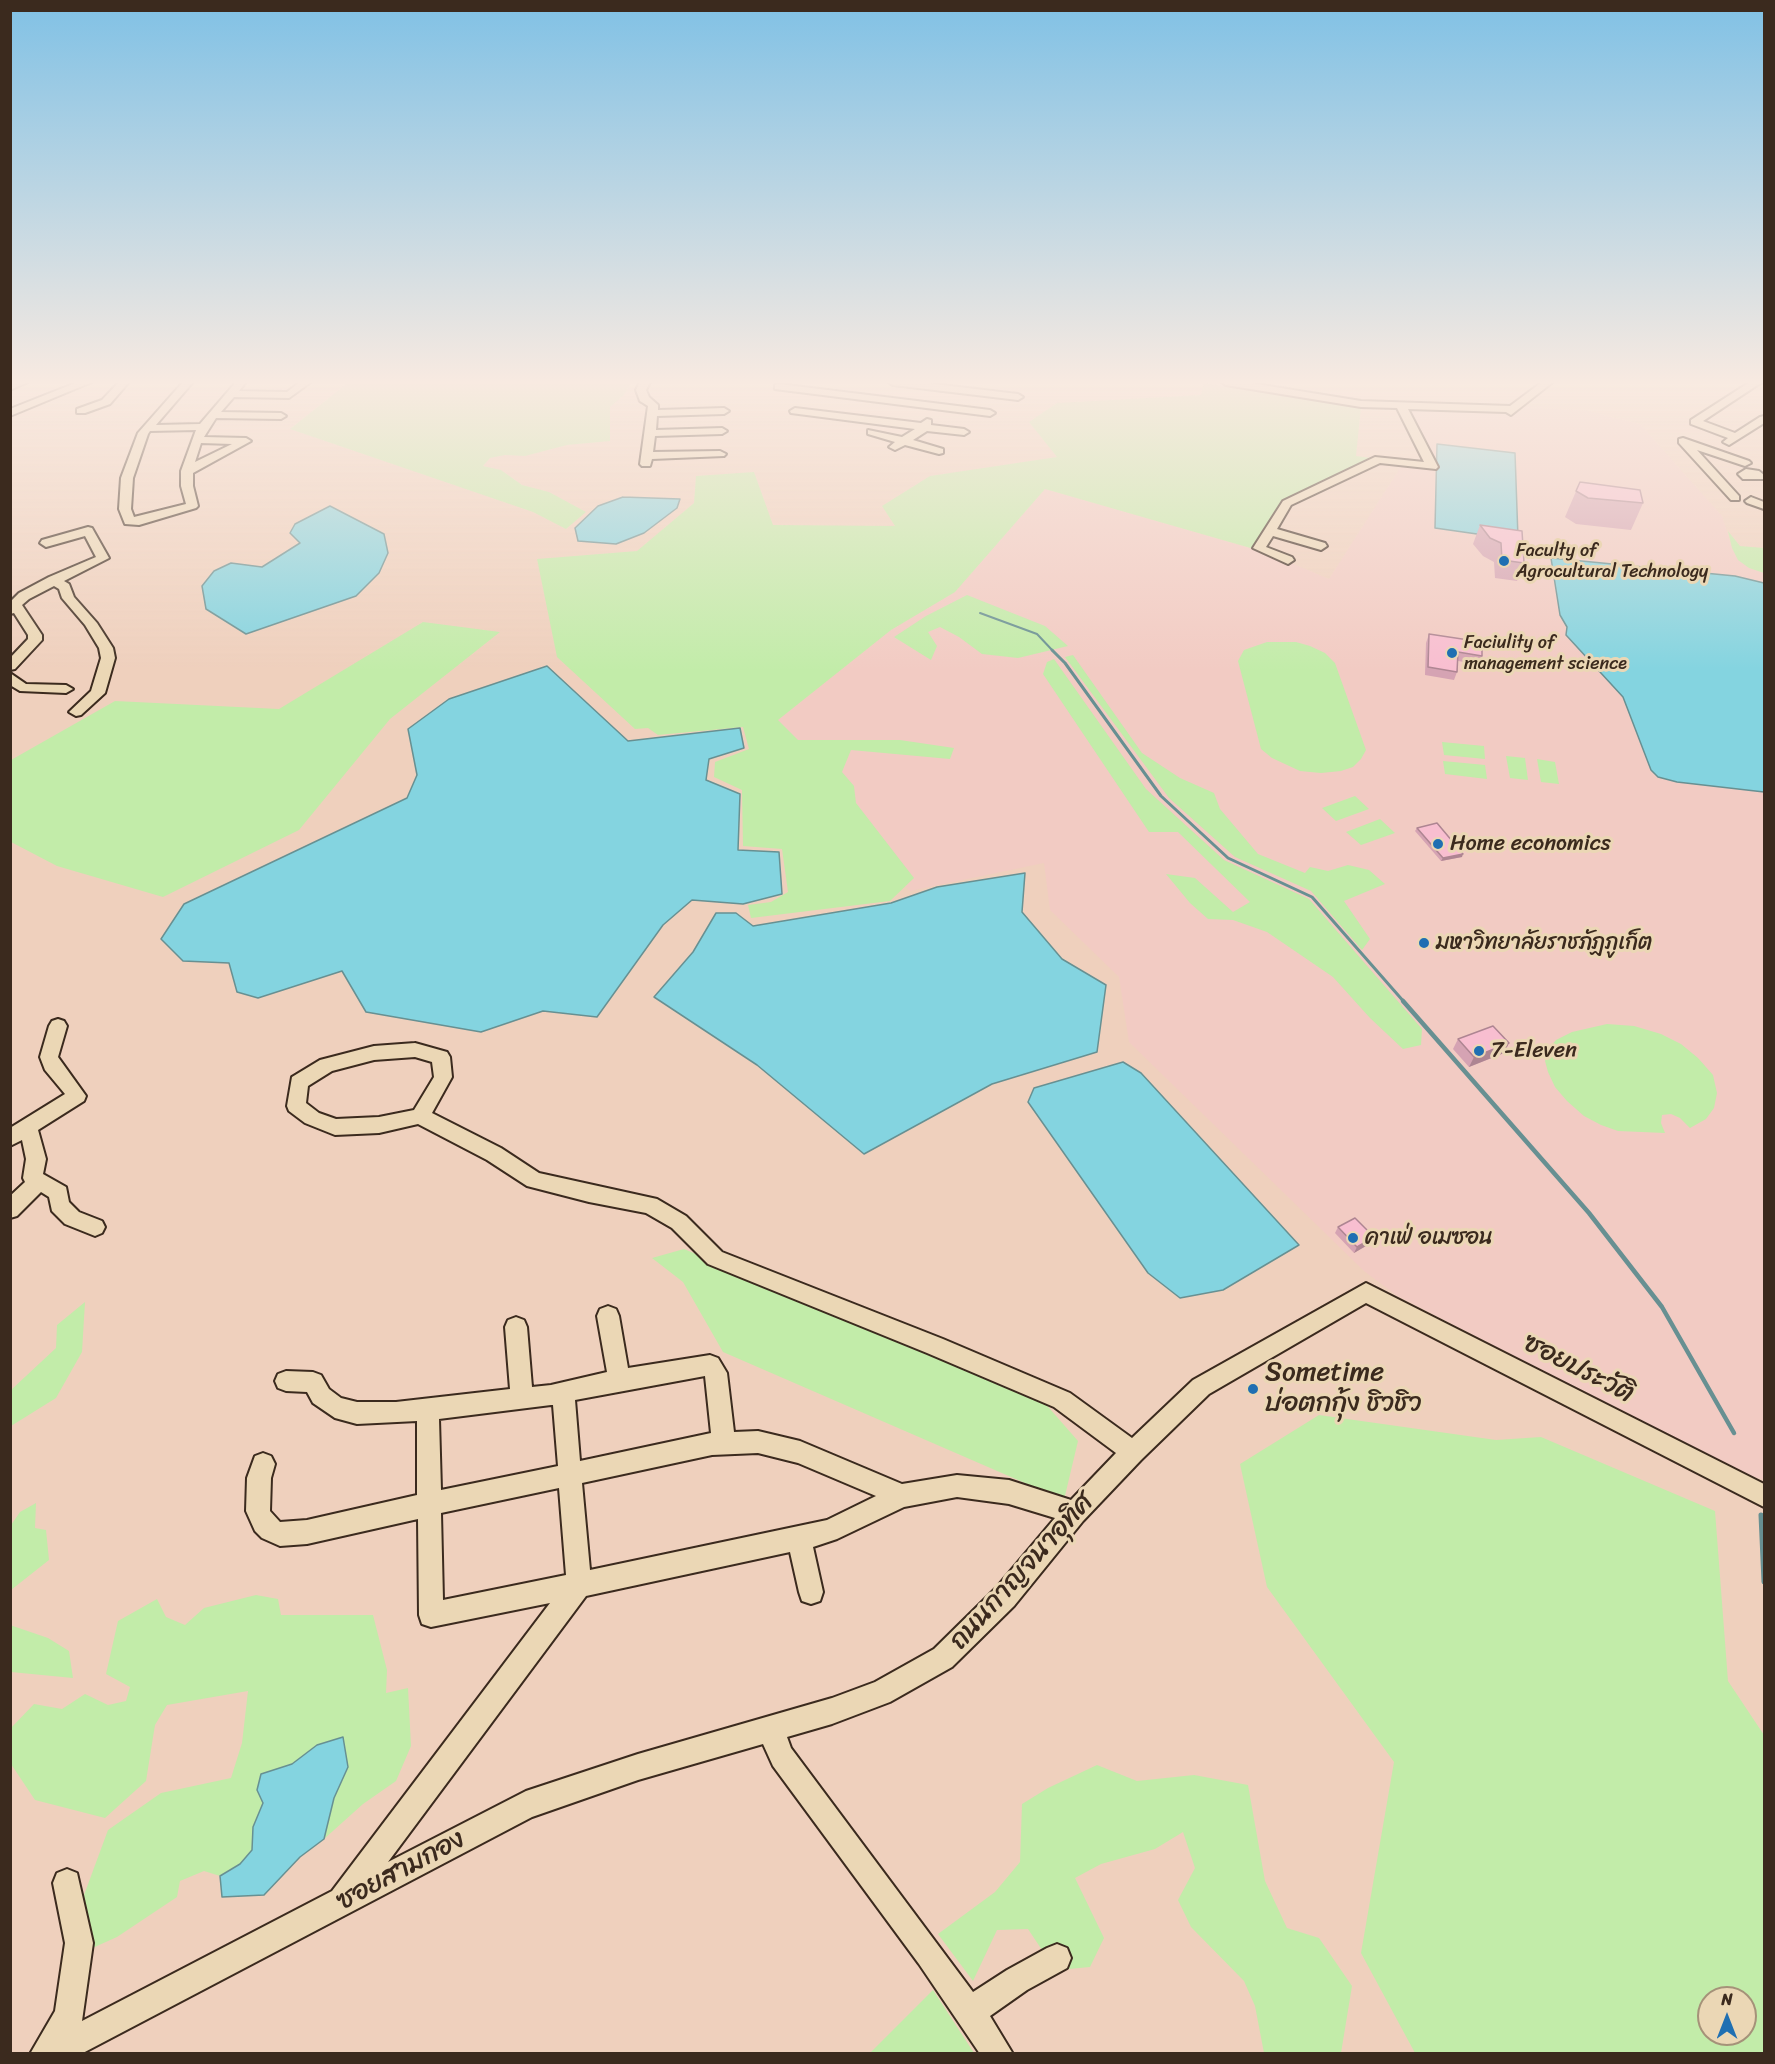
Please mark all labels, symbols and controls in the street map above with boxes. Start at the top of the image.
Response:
place label: Faculty of Agrocultural Technology [1516,540,1708,582]
marker: Faculty of Agrocultural Technology [1497,554,1511,568]
place label: Faciulity of management science [1464,632,1627,674]
marker: Faciulity of management science [1445,646,1459,660]
place label: Home economics [1450,831,1611,857]
marker: Home economics [1431,837,1445,851]
place label: มหาวิทยาลัยราชภัฏภูเก็ต [1436,930,1652,956]
marker: มหาวิทยาลัยราชภัฏภูเก็ต [1417,936,1431,950]
place label: 7-Eleven [1491,1038,1577,1064]
marker: 7-Eleven [1472,1044,1486,1058]
place label: คาเฟ่ อเมซอน [1365,1225,1493,1251]
marker: คาเฟ่ อเมซอน [1346,1231,1360,1245]
street label: ซอยประวัติ [1517,1327,1639,1411]
place label: Sometime บ่อตกกุ้ง ชิวชิว [1265,1357,1422,1420]
marker: Sometime บ่อตกกุ้ง ชิวชิว [1246,1382,1260,1396]
street label: ถนนกาญจนาอุทิศ [943,1487,1101,1657]
street label: ซอยสามกอง [331,1824,471,1918]
text: N [1721,1985,1733,2014]
north arrow [1697,1986,1757,2046]

